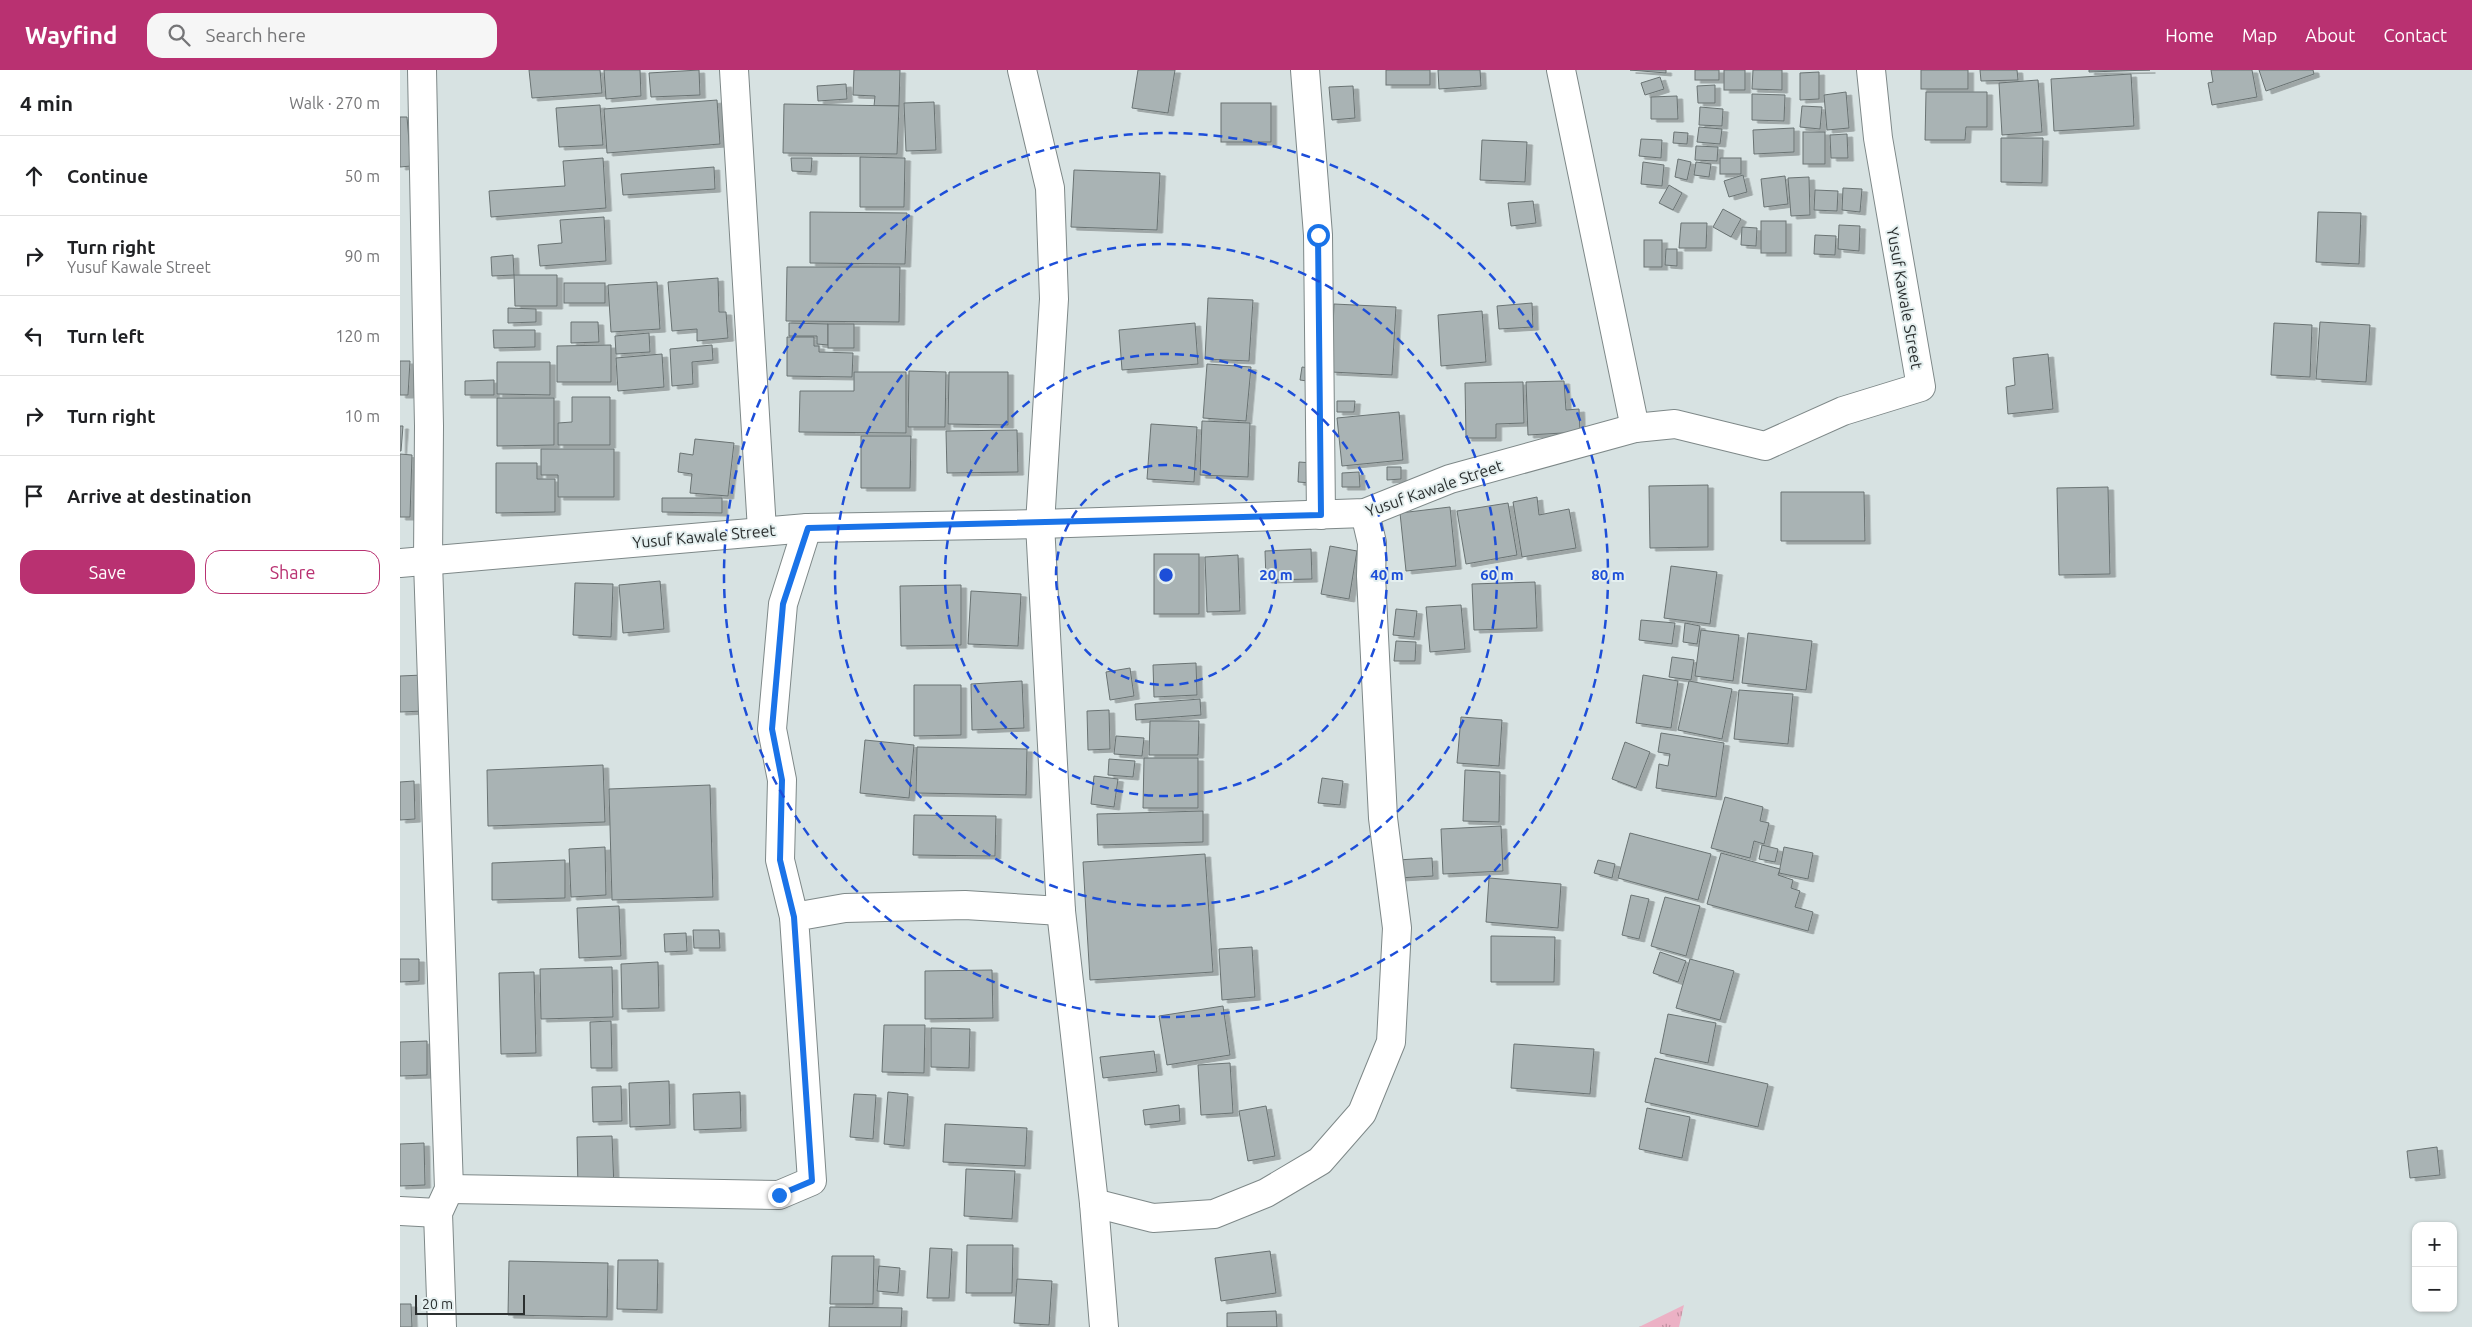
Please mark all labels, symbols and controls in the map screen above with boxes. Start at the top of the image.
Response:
search box [147,13,497,58]
icon: search [165,21,193,49]
text: Wayfind [25,22,117,49]
text: Search here [205,24,306,46]
text: Home [2165,25,2214,45]
text: Map [2242,25,2277,45]
text: About [2305,25,2355,45]
text: Contact [2383,25,2447,45]
text: 4 min [20,91,73,115]
text: Walk · 270 m [289,94,380,112]
icon: ahead [20,162,48,190]
text: Continue [67,165,148,187]
text: 50 m [344,167,380,185]
route start [1307,224,1330,247]
street label: Yusuf Kawale Street [1884,226,1926,371]
text: Turn right [67,236,155,258]
icon: right [20,242,48,270]
text: 90 m [344,247,380,265]
text: Yusuf Kawale Street [67,258,211,276]
icon: left [20,322,48,350]
text: Turn left [67,325,145,347]
text: 120 m [335,327,380,345]
icon: right [20,402,48,430]
text: Turn right [67,405,155,427]
text: 10 m [344,407,380,425]
street label: Yusuf Kawale Street [1363,456,1506,520]
icon: arrive [20,482,48,510]
text: Arrive at destination [67,485,252,507]
street label: Yusuf Kawale Street [632,521,777,551]
button: Save [20,550,195,594]
button: Share [205,550,380,594]
centre of rings [1157,566,1175,584]
text: 20 m [1259,566,1293,583]
text: 40 m [1370,566,1404,583]
text: 60 m [1480,566,1514,583]
text: 80 m [1591,566,1625,583]
route end [768,1184,791,1207]
map controls [2412,1222,2457,1312]
button: + [2412,1222,2457,1267]
button: − [2412,1267,2457,1312]
scale bar [415,1292,525,1315]
text: 20 m [422,1296,453,1312]

